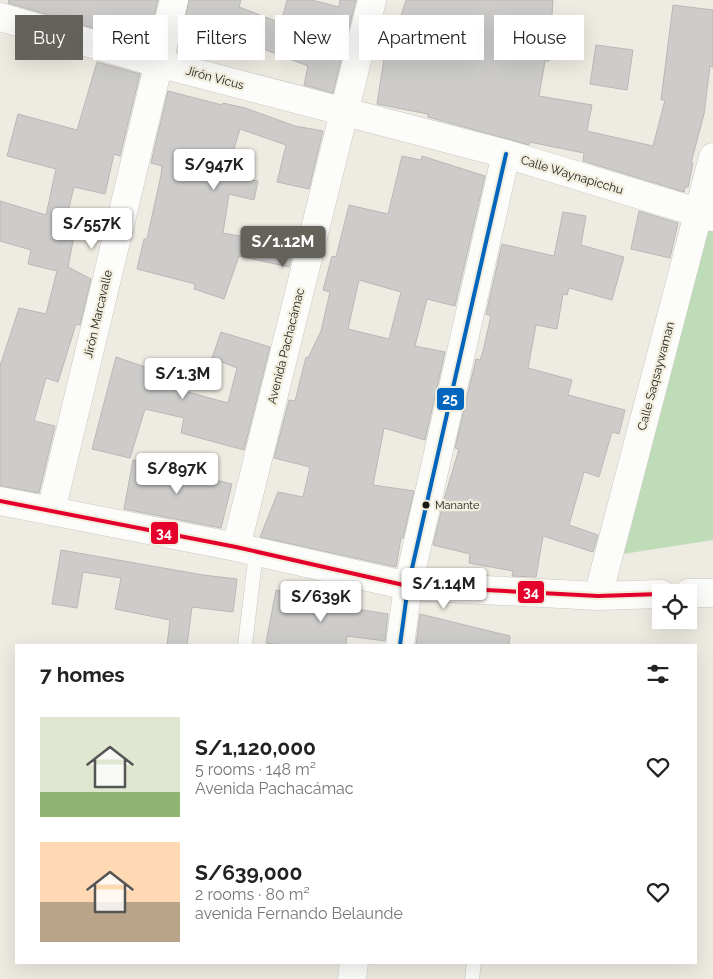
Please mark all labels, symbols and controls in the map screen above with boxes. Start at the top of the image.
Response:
chip: Buy [15,15,83,60]
chip: Rent [93,15,168,60]
chip: Filters [178,15,265,60]
chip: New [275,15,349,60]
chip: Apartment [359,15,484,60]
chip: House [494,15,584,60]
street label: Jirón Vicus [184,64,246,93]
pin: S/947K [173,148,255,191]
street label: Calle Waynapicchu [519,153,625,197]
text: S/947K [185,155,243,174]
pin: S/557K [51,208,133,250]
text: S/557K [63,214,121,233]
pin: S/1.12M [237,226,329,268]
text: S/1.12M [252,232,314,251]
street label: Jirón Marcavalle [81,269,115,359]
street label: Avenida Pachacámac [265,286,307,405]
street label: Calle Saqsaywaman [635,320,677,432]
pin: S/1.3M [142,358,224,400]
text: S/1.3M [156,364,210,383]
line badge: 25 [436,387,465,411]
text: 25 [442,391,458,407]
pin: S/897K [136,452,218,495]
text: S/897K [147,459,207,478]
place label: Manante [435,499,480,512]
marker: Manante [421,500,431,510]
line badge: 34 [150,521,179,545]
text: 34 [156,525,172,541]
pin: S/1.14M [398,568,490,610]
text: S/1.14M [413,574,476,593]
pin: S/639K [280,580,362,623]
line badge: 34 [517,580,545,604]
text: 34 [523,584,539,600]
map controls [652,584,697,629]
button: locate [652,584,697,629]
text: S/639K [291,587,351,606]
icon: filters [644,660,672,688]
text: 7 homes [40,662,125,687]
text: S/1,120,000 [195,735,316,760]
icon: home [80,737,140,797]
icon: heart [644,753,672,781]
text: 5 rooms · 148 m² [195,760,316,779]
text: Avenida Pachacámac [195,779,354,798]
text: S/639,000 [195,860,302,885]
icon: home [80,862,140,922]
icon: heart [644,878,672,906]
text: 2 rooms · 80 m² [195,885,310,904]
text: avenida Fernando Belaunde [195,904,403,923]

